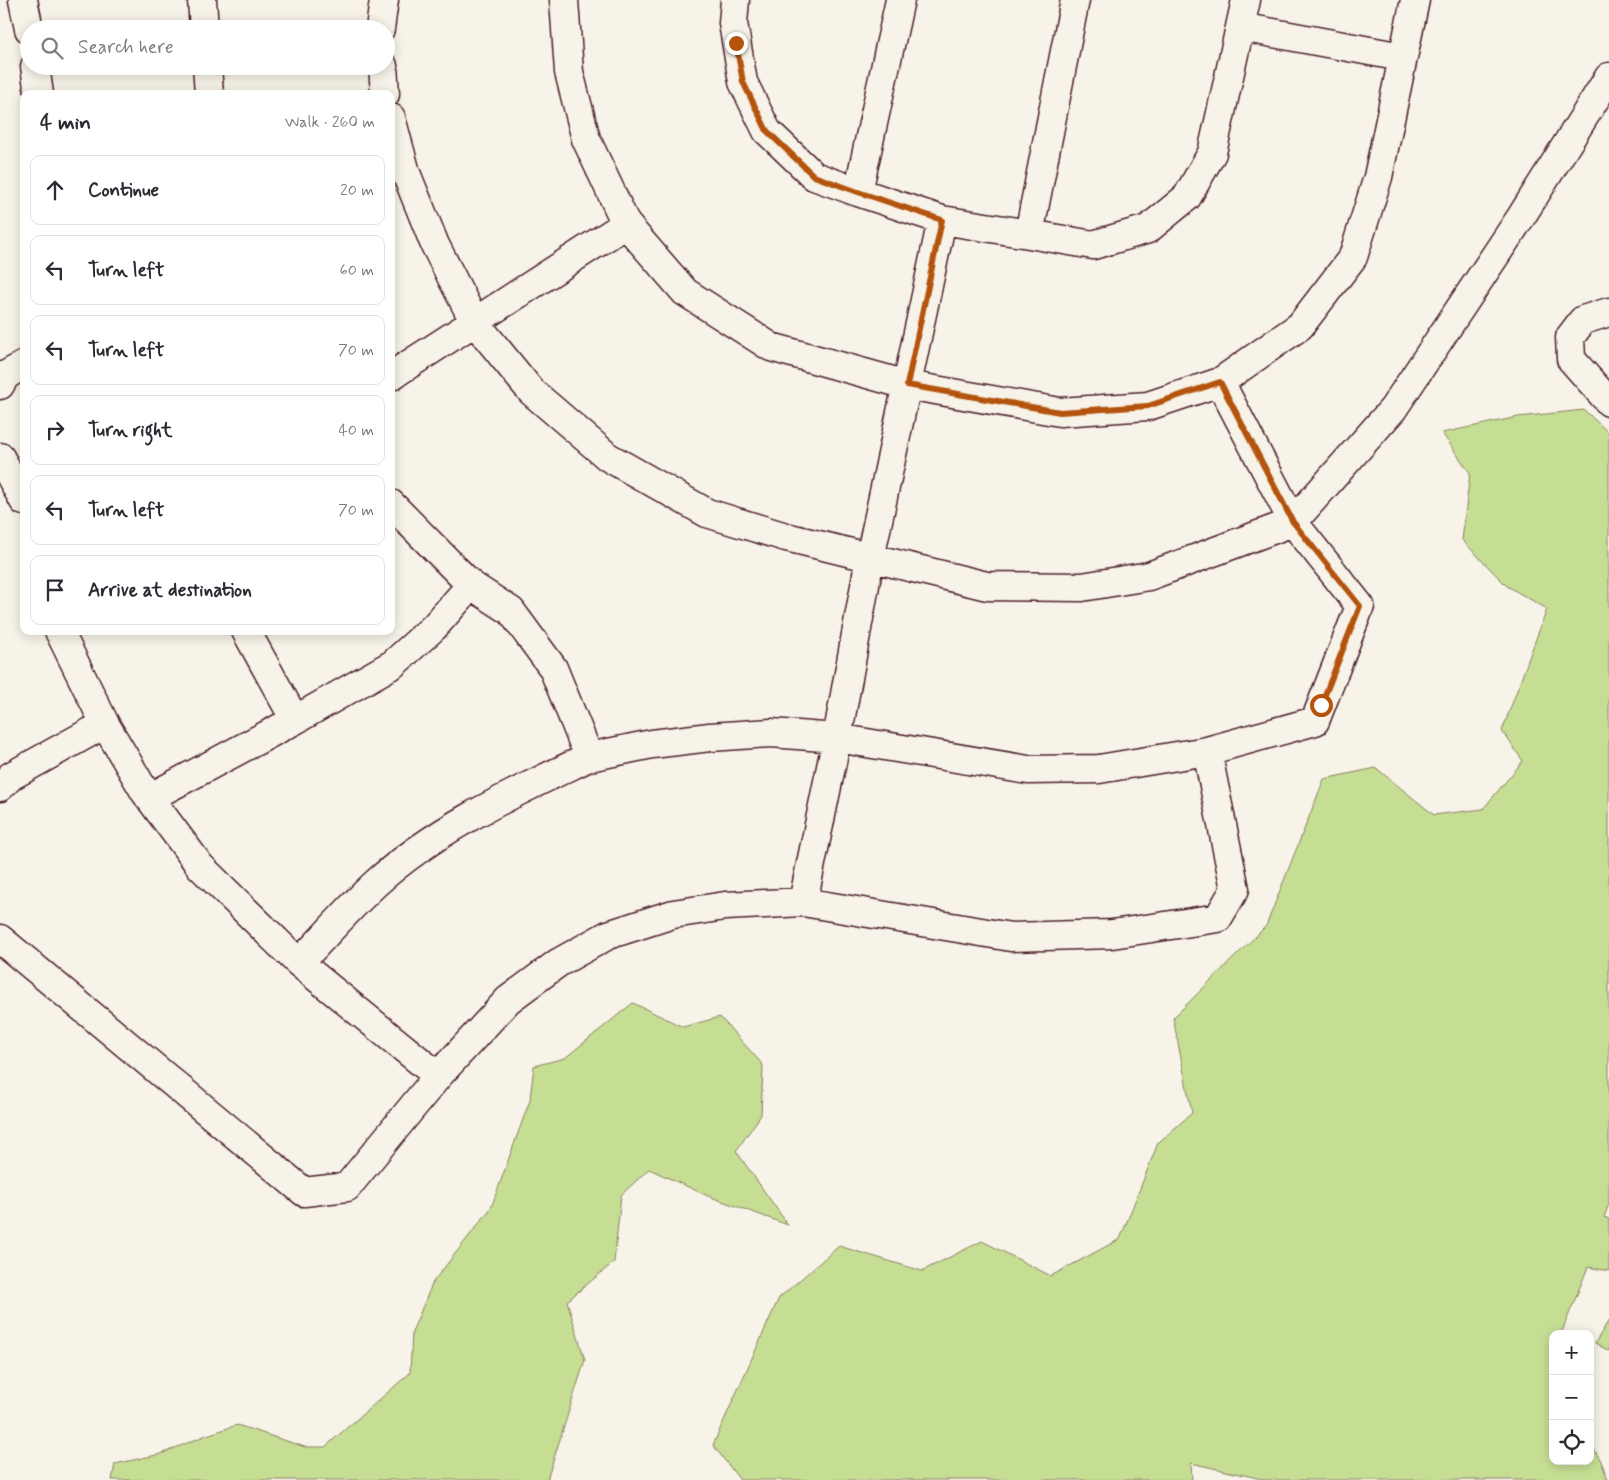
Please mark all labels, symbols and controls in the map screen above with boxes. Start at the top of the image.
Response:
search box [20,20,395,75]
route end [725,32,748,55]
icon: search [38,34,66,62]
text: Search here [78,35,174,60]
text: 4 min [40,109,91,137]
text: Walk · 260 m [285,112,375,133]
icon: ahead [41,176,69,204]
text: Continue [88,178,159,203]
text: 20 m [340,180,374,201]
icon: left [41,256,69,284]
text: Turn left [88,258,164,283]
text: 60 m [340,260,374,281]
icon: left [41,336,69,364]
text: Turn left [88,338,164,363]
text: 70 m [338,340,374,361]
icon: right [41,416,69,444]
text: Turn right [88,418,172,443]
text: 40 m [338,420,374,441]
icon: left [41,496,69,524]
text: Turn left [88,498,164,523]
text: 70 m [338,500,374,521]
icon: arrive [41,576,69,604]
text: Arrive at destination [88,578,252,603]
route start [1310,694,1333,717]
map controls [1549,1330,1594,1465]
button: + [1549,1330,1594,1375]
button: − [1549,1375,1594,1420]
button: locate [1549,1420,1594,1465]

